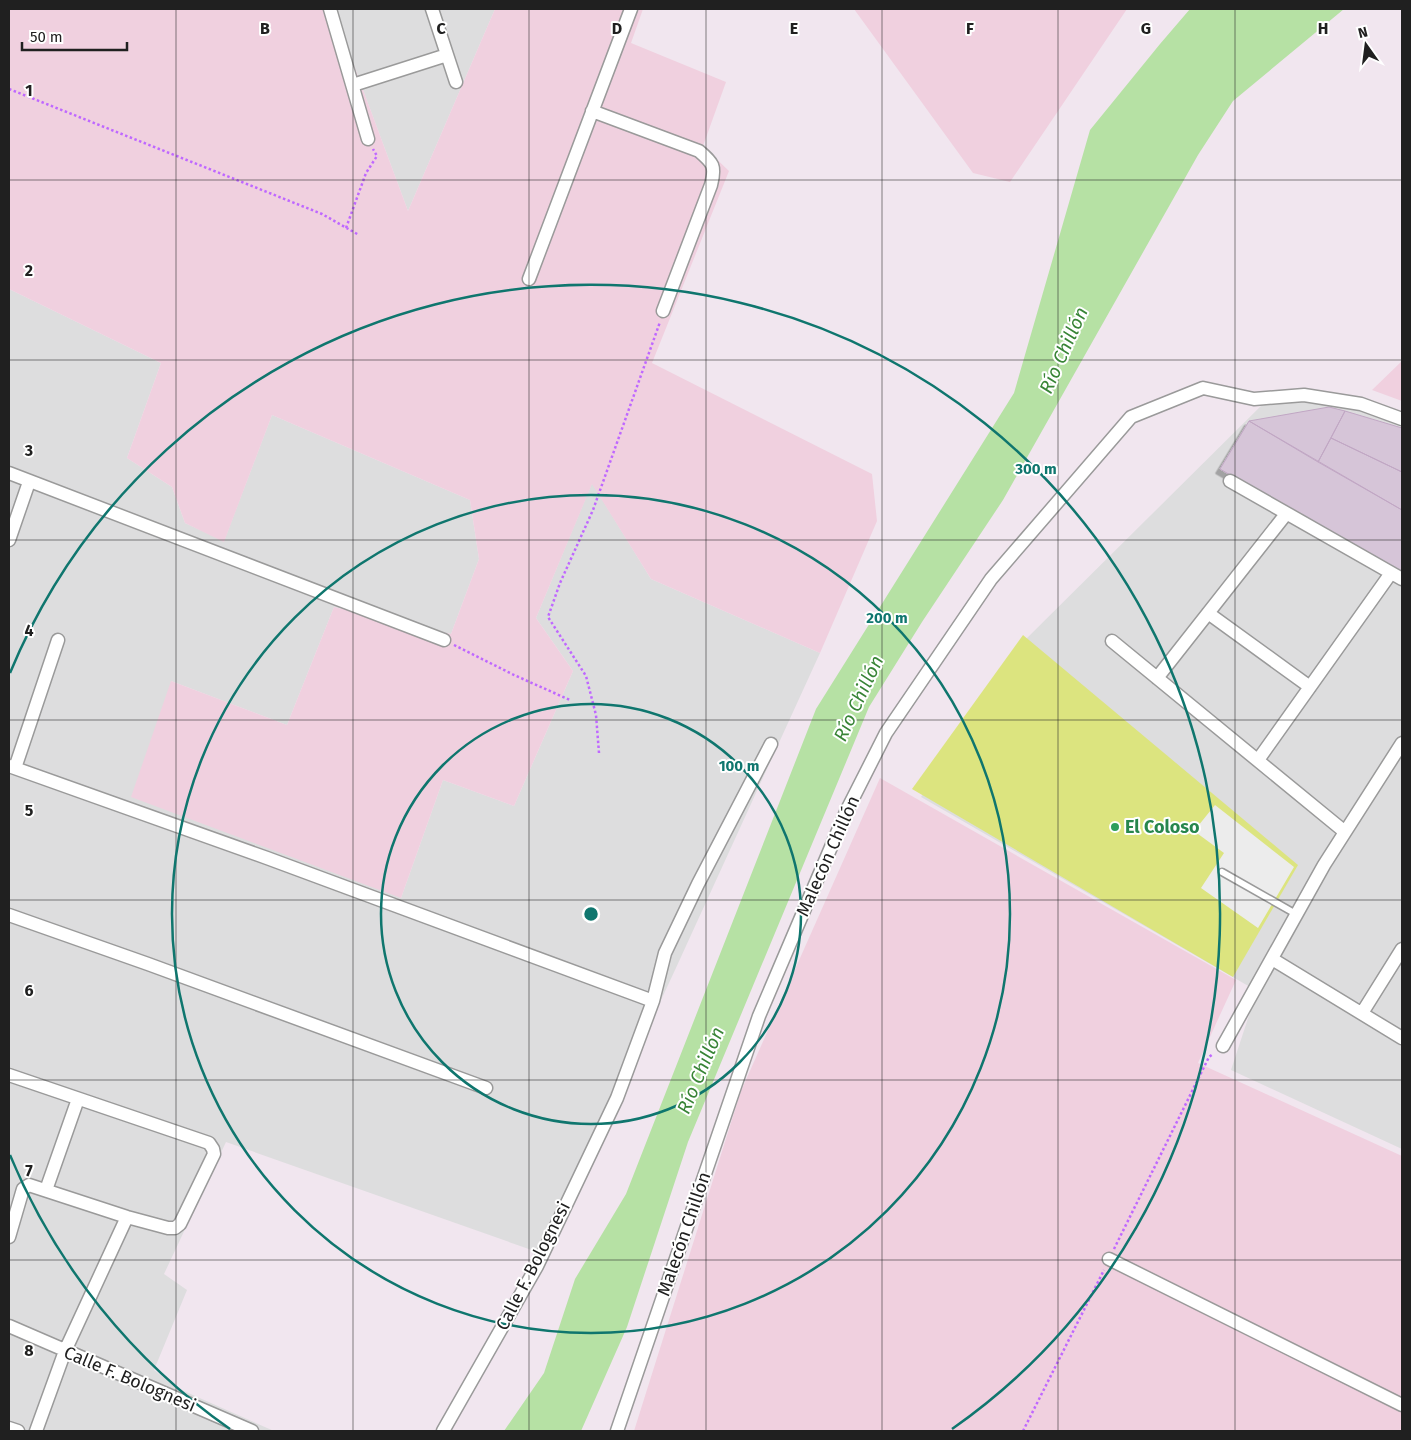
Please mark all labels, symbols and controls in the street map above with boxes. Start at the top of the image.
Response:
text: B [260,19,270,38]
text: C [436,19,446,38]
text: D [612,19,622,38]
text: E [790,19,798,38]
text: F [966,19,974,38]
text: G [1141,19,1151,38]
text: H [1318,19,1328,38]
scale bar [22,20,128,52]
north arrow [1341,20,1391,70]
text: N [1356,23,1370,42]
text: 50 m [30,28,63,46]
text: 1 [25,81,33,100]
text: 2 [25,261,33,280]
water label: Río Chillón [1034,303,1093,397]
text: 3 [24,441,33,460]
text: 300 m [1014,460,1057,478]
text: 200 m [866,609,908,627]
text: 4 [24,621,34,640]
water label: Río Chillón [829,652,888,745]
text: 100 m [719,757,759,775]
street label: Malecón Chillón [792,792,864,920]
text: 5 [25,801,34,820]
place label: El Coloso [1125,816,1199,838]
marker: El Coloso [1109,821,1121,833]
centre of rings [582,905,600,923]
text: 6 [24,981,34,1000]
water label: Río Chillón [672,1023,729,1117]
text: 7 [25,1161,33,1180]
street label: Malecón Chillón [652,1169,716,1299]
street label: Calle F. Bolognesi [491,1198,575,1334]
text: 8 [24,1341,34,1360]
street label: Calle F. Bolognesi [61,1341,199,1417]

